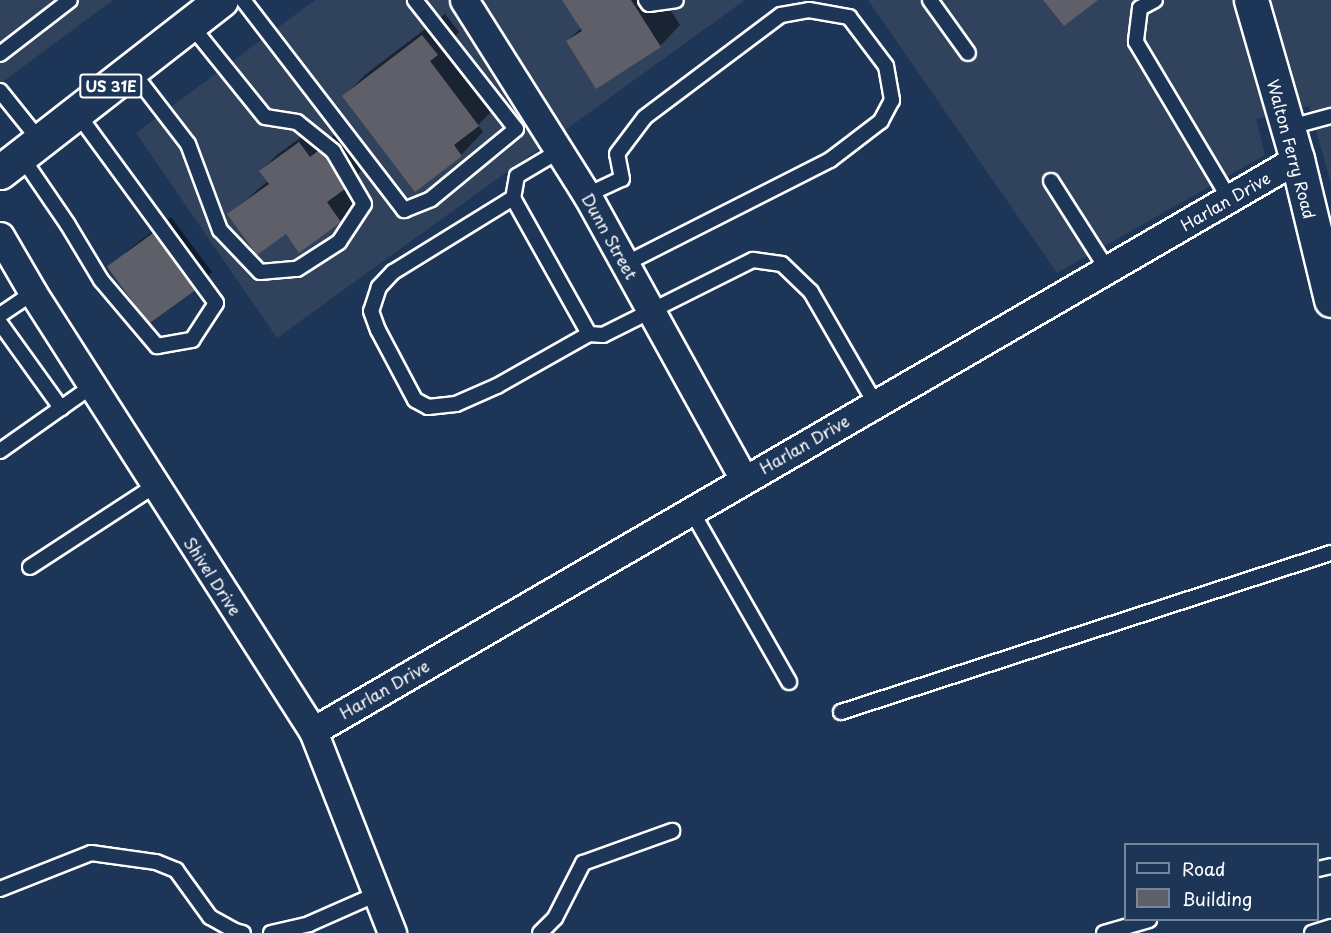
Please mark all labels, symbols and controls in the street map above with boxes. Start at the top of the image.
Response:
road number: US 31E [78,74,144,98]
street label: Walton Ferry Road [1264,76,1320,222]
street label: Harlan Drive [1177,168,1273,234]
street label: Dunn Street [578,190,642,282]
street label: Harlan Drive [756,411,852,477]
street label: Shivel Drive [180,533,246,619]
street label: Harlan Drive [336,656,432,722]
legend [1124,843,1319,921]
text: Road [1182,855,1226,882]
text: Building [1182,885,1252,912]

